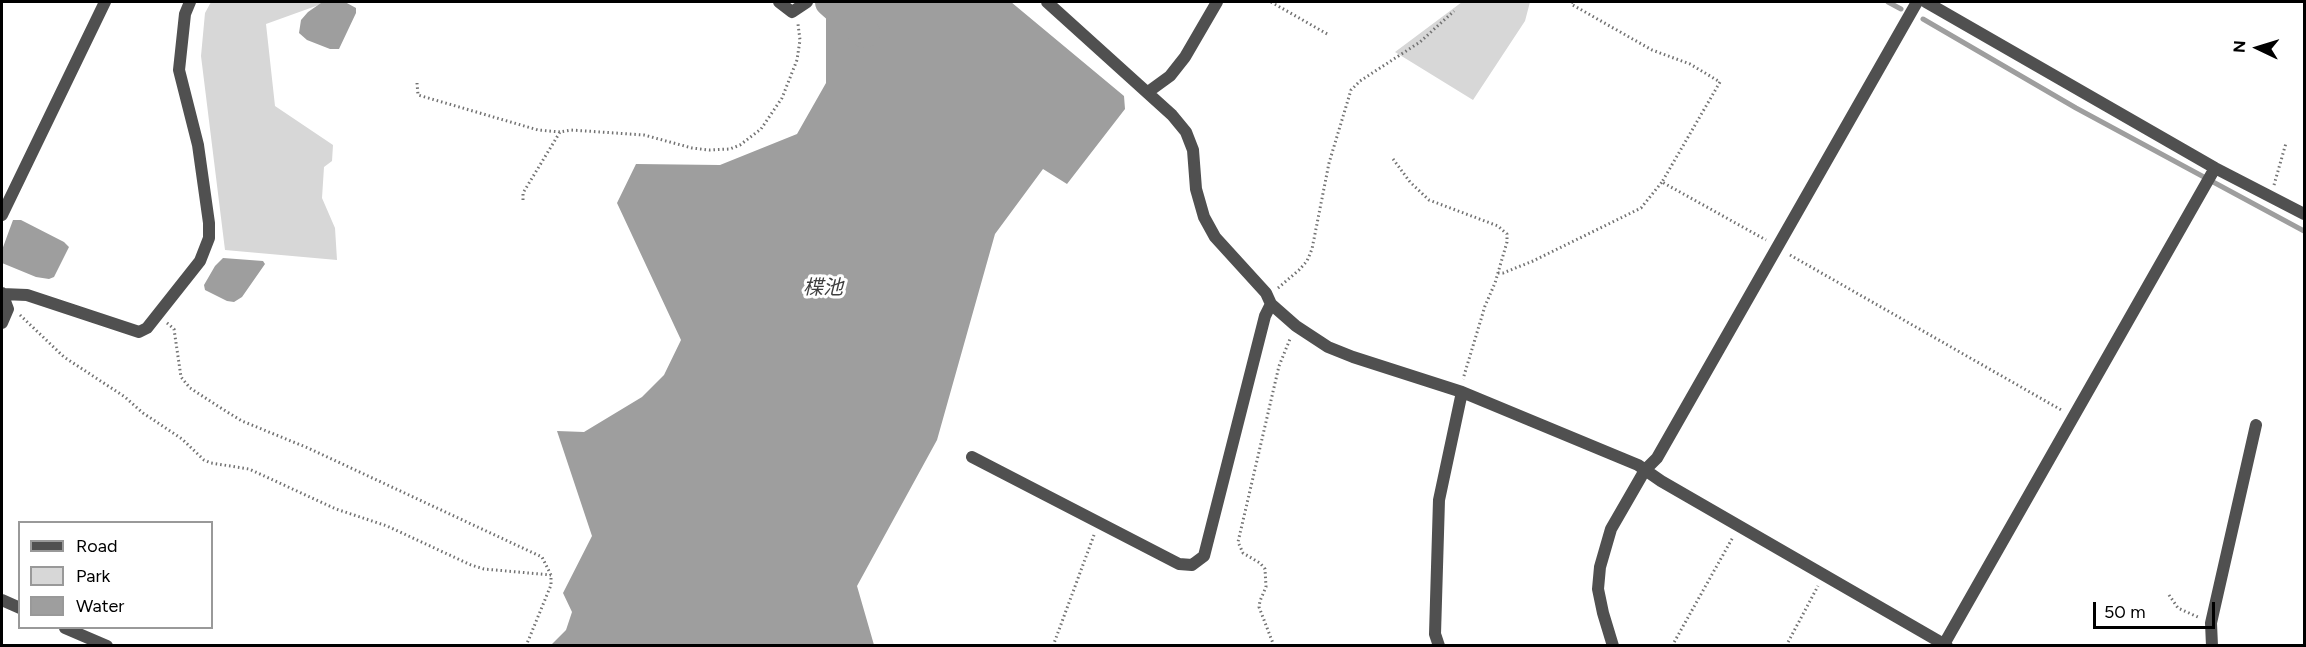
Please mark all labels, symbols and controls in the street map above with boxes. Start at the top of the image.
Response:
north arrow [2228,18,2288,78]
text: N [2230,40,2249,54]
water label: 楪池 [803,276,843,300]
legend [18,521,213,629]
text: Road [76,535,117,557]
text: Park [76,565,110,587]
scale bar [2096,590,2218,628]
text: Water [76,595,124,617]
text: 50 m [2104,601,2146,623]

